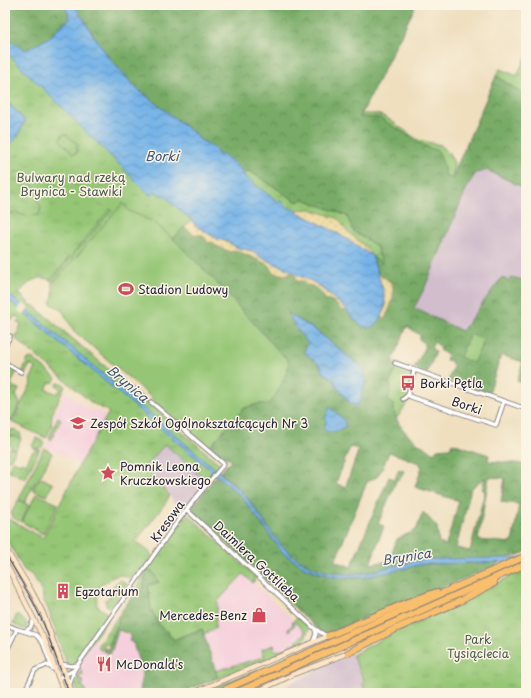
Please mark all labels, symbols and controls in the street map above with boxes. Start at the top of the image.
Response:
water label: Borki [145,146,181,165]
park label: Bulwary nad rzeką Brynica - Stawiki [17,168,126,200]
sports icon: Stadion Ludowy [117,280,135,298]
place label: Stadion Ludowy [138,280,228,298]
water label: Brynica [103,360,154,407]
bus stop icon: Borki Pętla [399,374,417,392]
place label: Borki Pętla [420,374,483,392]
street label: Borki [450,392,484,418]
school or university icon: Zespół Szkół Ogólnokształcących Nr 3 [69,414,87,432]
place label: Zespół Szkół Ogólnokształcących Nr 3 [90,414,308,432]
place label: Pomnik Leona Kruczkowskiego [120,457,211,489]
place icon: Pomnik Leona Kruczkowskiego [99,464,117,482]
street label: Kresowa [146,496,189,546]
street label: Daimlera Gottlieba [210,516,304,606]
water label: Brynica [380,543,433,569]
building icon: Egzotarium [54,582,72,600]
place label: Egzotarium [75,582,139,600]
place label: Mercedes-Benz [159,606,247,624]
shop icon: Mercedes-Benz [250,606,268,624]
park label: Park Tysiąclecia [447,630,510,662]
restaurant icon: McDonald's [95,655,113,673]
place label: McDonald's [116,655,184,673]

